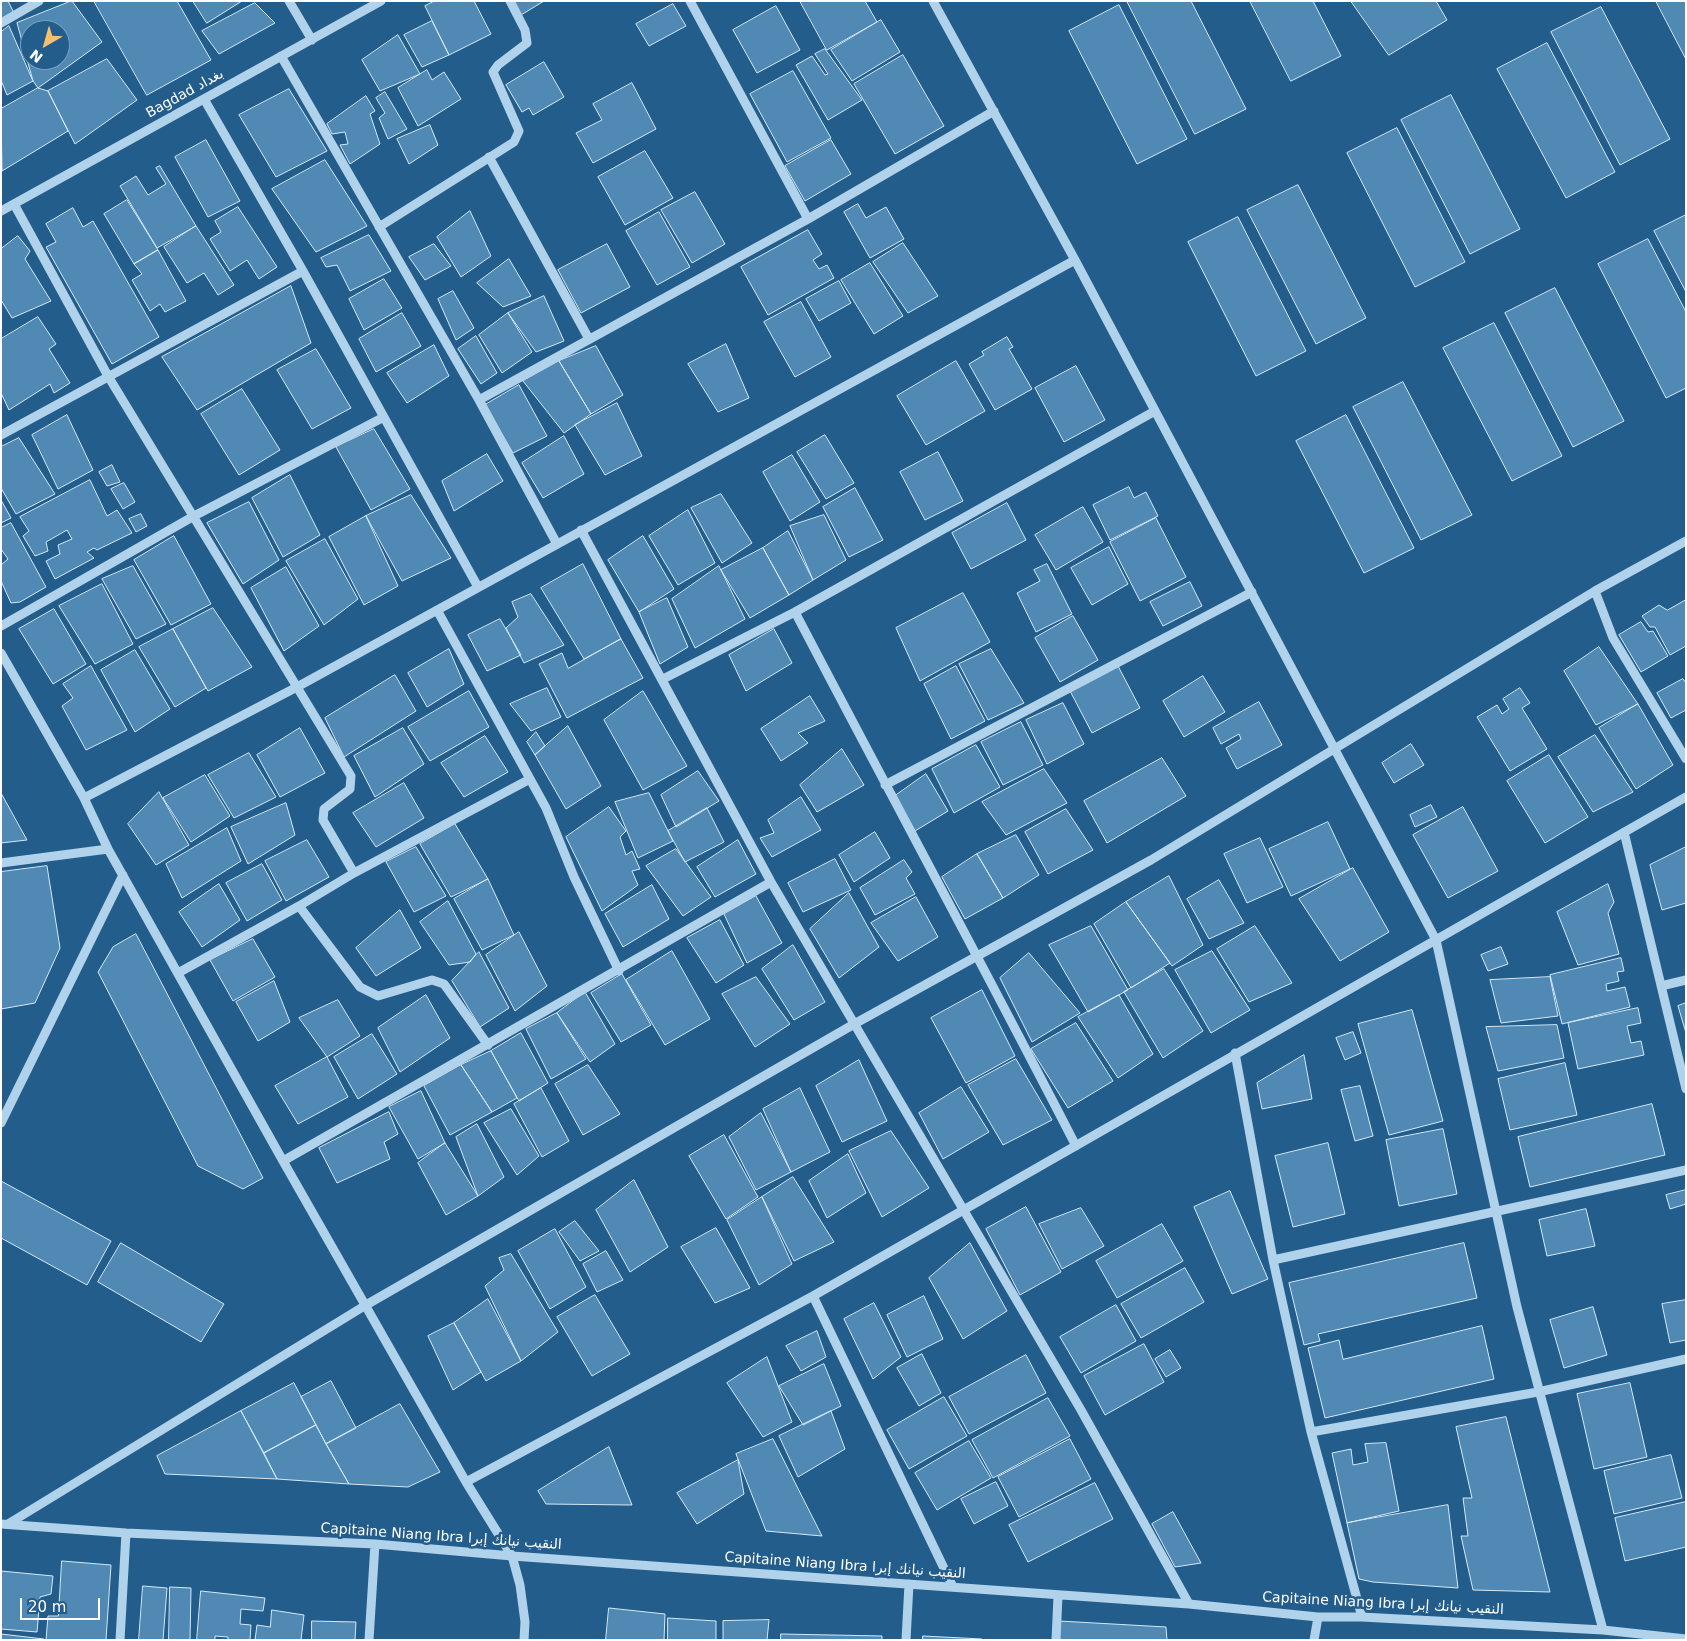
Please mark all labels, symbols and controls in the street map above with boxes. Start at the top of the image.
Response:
north arrow [20,20,70,70]
text: N [27,46,46,66]
street label: Bagdad بغداد [143,66,227,122]
street label: Capitaine Niang Ibra النقيب نيانك إبرا [320,1520,562,1554]
street label: Capitaine Niang Ibra النقيب نيانك إبرا [724,1549,966,1583]
scale bar [22,1588,102,1620]
street label: Capitaine Niang Ibra النقيب نيانك إبرا [1262,1589,1504,1619]
text: 20 m [28,1598,66,1616]

